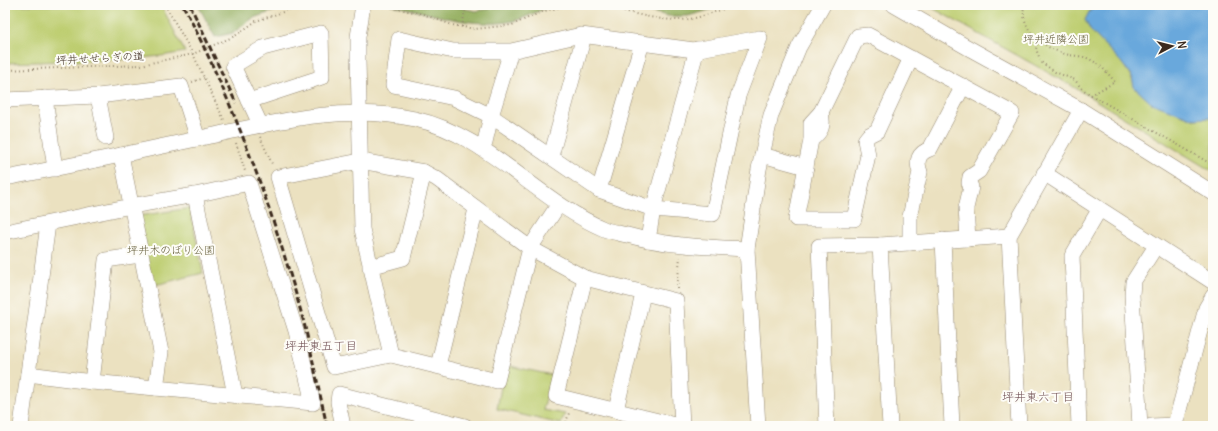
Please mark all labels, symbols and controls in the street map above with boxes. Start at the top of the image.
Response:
north arrow [1152,26,1192,66]
park label: 坪井近隣公園 [1023,32,1089,46]
text: N [1175,40,1189,49]
street label: 坪井せせらぎの道 [56,49,144,67]
park label: 坪井木のぼり公園 [127,243,215,257]
district label: 坪井東五丁目 [285,338,357,353]
district label: 坪井東六丁目 [1002,389,1074,404]

